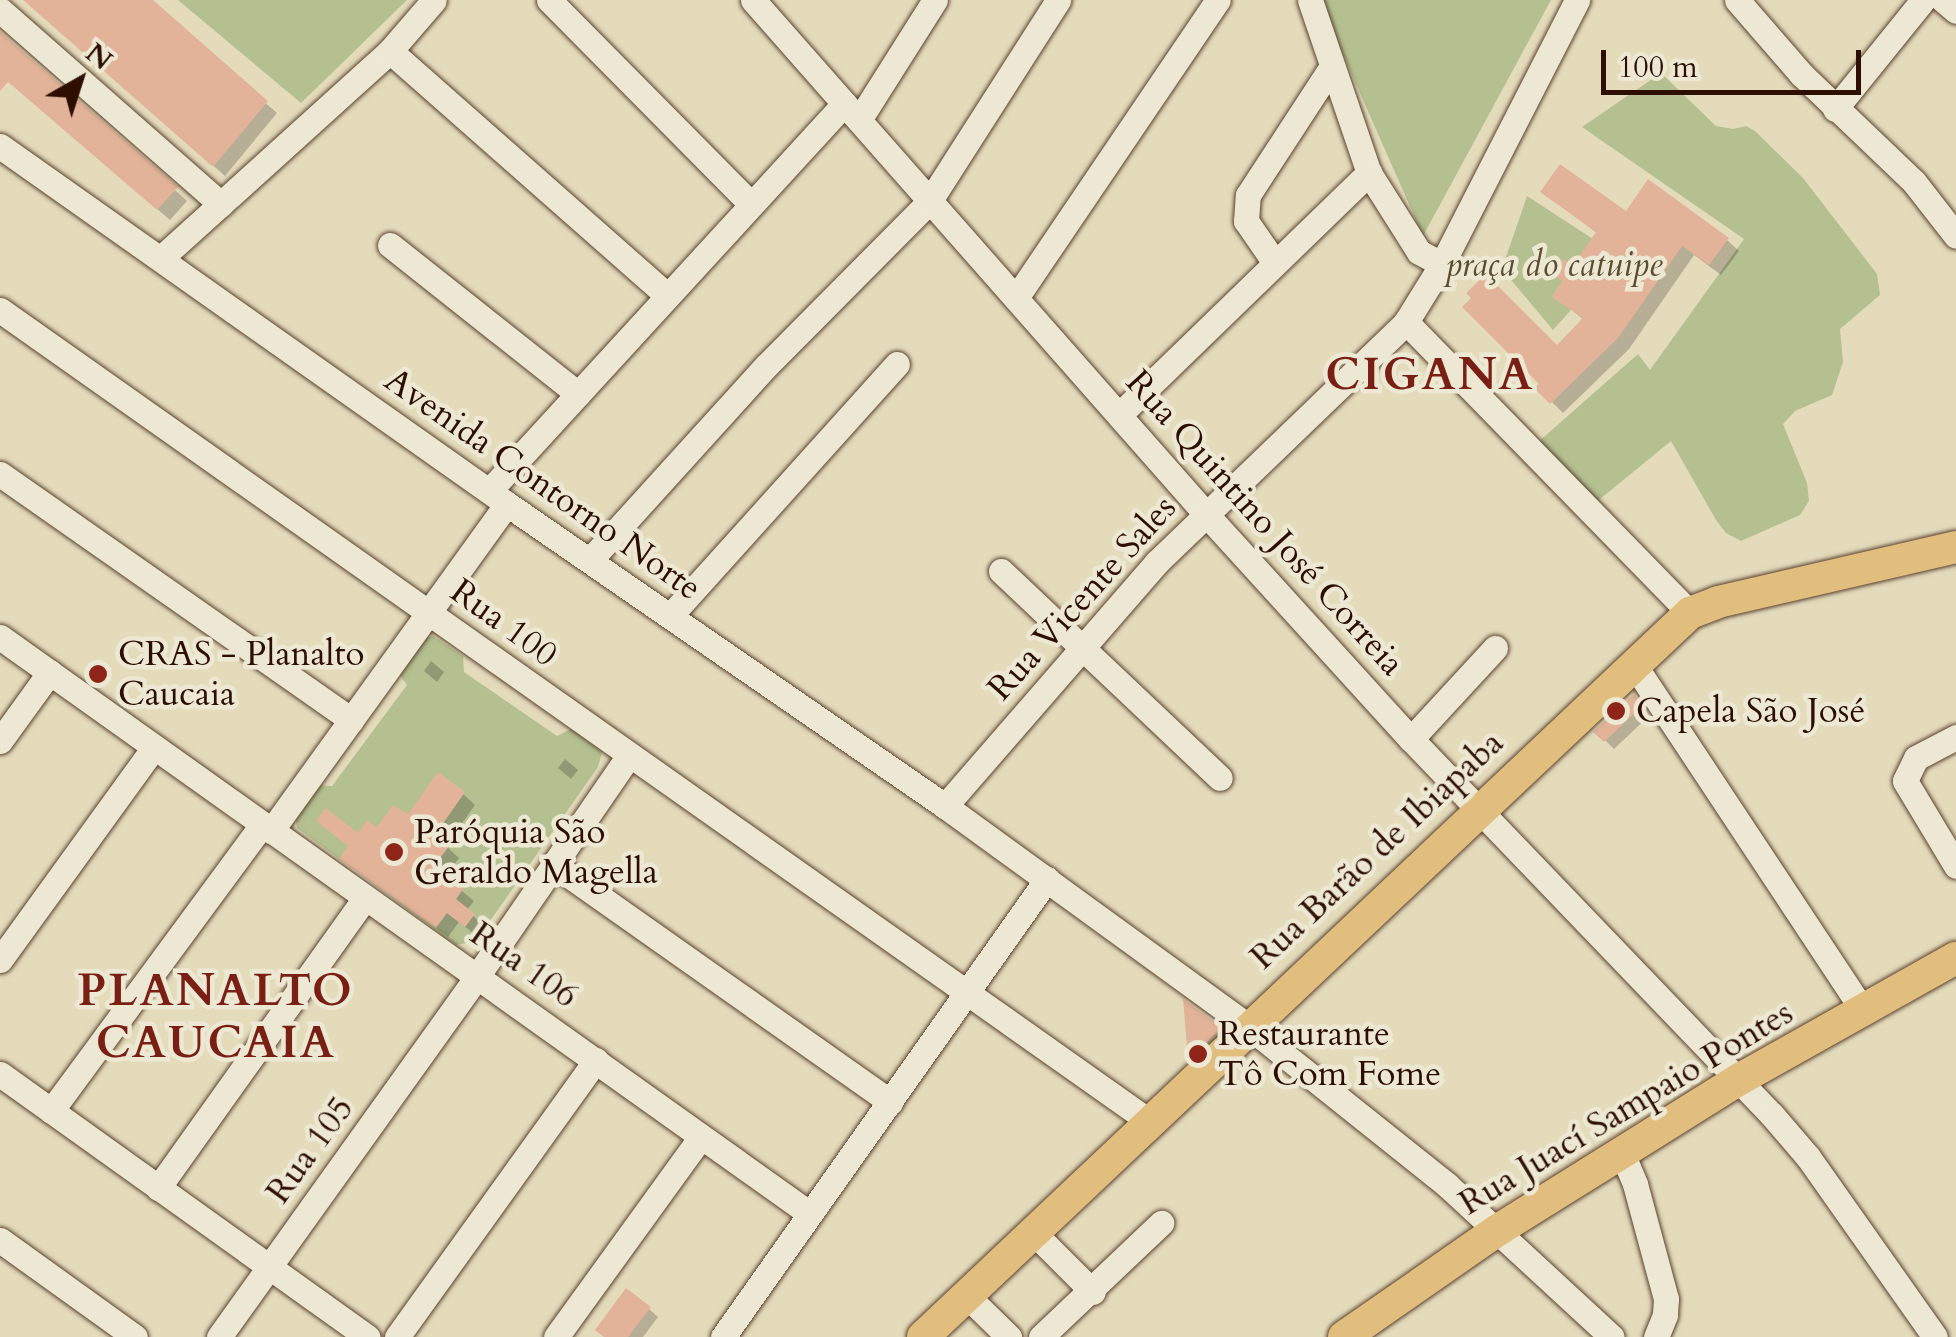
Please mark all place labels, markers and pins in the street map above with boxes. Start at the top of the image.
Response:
place label: CRAS - Planalto Caucaia [118,633,364,715]
marker: CRAS - Planalto Caucaia [87,663,109,685]
place label: Capela São José [1636,690,1865,732]
marker: Capela São José [1605,700,1627,722]
place label: Paróquia São Geraldo Magella [414,811,658,893]
marker: Paróquia São Geraldo Magella [383,841,405,863]
place label: Restaurante Tô Com Fome [1218,1013,1441,1095]
marker: Restaurante Tô Com Fome [1187,1043,1209,1065]

